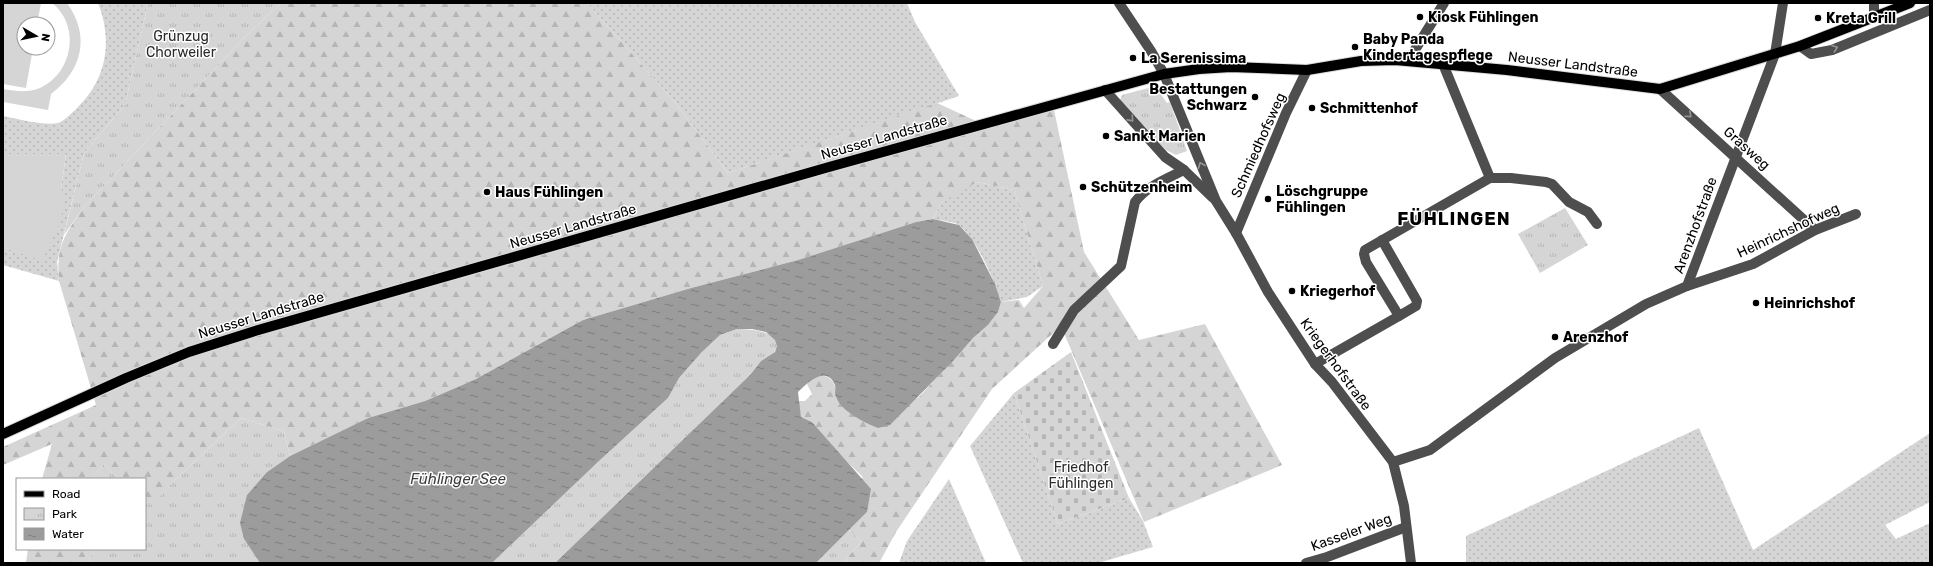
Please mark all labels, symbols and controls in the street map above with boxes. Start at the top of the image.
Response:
place label: Kiosk Fühlingen [1428,9,1539,26]
place label: Kreta Grill [1826,10,1896,27]
marker: Kiosk Fühlingen [1415,12,1425,22]
marker: Kreta Grill [1813,13,1823,23]
north arrow [16,16,56,56]
park label: Grünzug Chorweiler [146,28,217,61]
place label: Baby Panda Kindertagespflege [1363,31,1493,64]
text: N [38,33,52,42]
marker: Baby Panda Kindertagespflege [1350,42,1360,52]
one-way arrow [1832,45,1839,53]
street label: Neusser Landstraße [1507,48,1639,81]
place label: La Serenissima [1141,50,1246,67]
marker: La Serenissima [1128,53,1138,63]
place label: Bestattungen Schwarz [1149,81,1247,114]
street label: Schmiedhofsweg [1228,90,1289,200]
marker: Bestattungen Schwarz [1250,92,1260,102]
place label: Schmittenhof [1320,100,1418,117]
marker: Schmittenhof [1307,103,1317,113]
one-way arrow [1684,110,1692,117]
street label: Neusser Landstraße [819,111,949,164]
one-way arrow [1127,114,1134,122]
street label: Grasweg [1720,123,1773,174]
place label: Sankt Marien [1114,128,1206,145]
marker: Sankt Marien [1101,131,1111,141]
one-way arrow [1198,161,1206,169]
street label: Arenzhofstraße [1670,174,1721,276]
place label: Schützenheim [1091,179,1193,196]
marker: Schützenheim [1078,182,1088,192]
place label: Löschgruppe Fühlingen [1276,183,1368,216]
place label: Haus Fühlingen [495,184,603,201]
marker: Haus Fühlingen [482,187,492,197]
marker: Löschgruppe Fühlingen [1263,194,1273,204]
street label: Heinrichshofweg [1734,199,1842,262]
street label: Neusser Landstraße [508,200,638,253]
district label: FÜHLINGEN [1397,208,1511,230]
place label: Kriegerhof [1300,283,1376,300]
marker: Kriegerhof [1287,286,1297,296]
street label: Neusser Landstraße [196,288,326,343]
place label: Heinrichshof [1764,295,1856,312]
marker: Heinrichshof [1751,298,1761,308]
street label: Kriegerhofstraße [1296,315,1375,414]
place label: Arenzhof [1563,329,1629,346]
marker: Arenzhof [1550,332,1560,342]
park label: Friedhof Fühlingen [1049,459,1113,492]
water label: Fühlinger See [410,470,506,488]
legend [16,478,146,550]
text: Road [52,487,80,501]
text: Park [52,507,78,521]
street label: Kasseler Weg [1308,510,1394,555]
text: Water [52,527,84,541]

